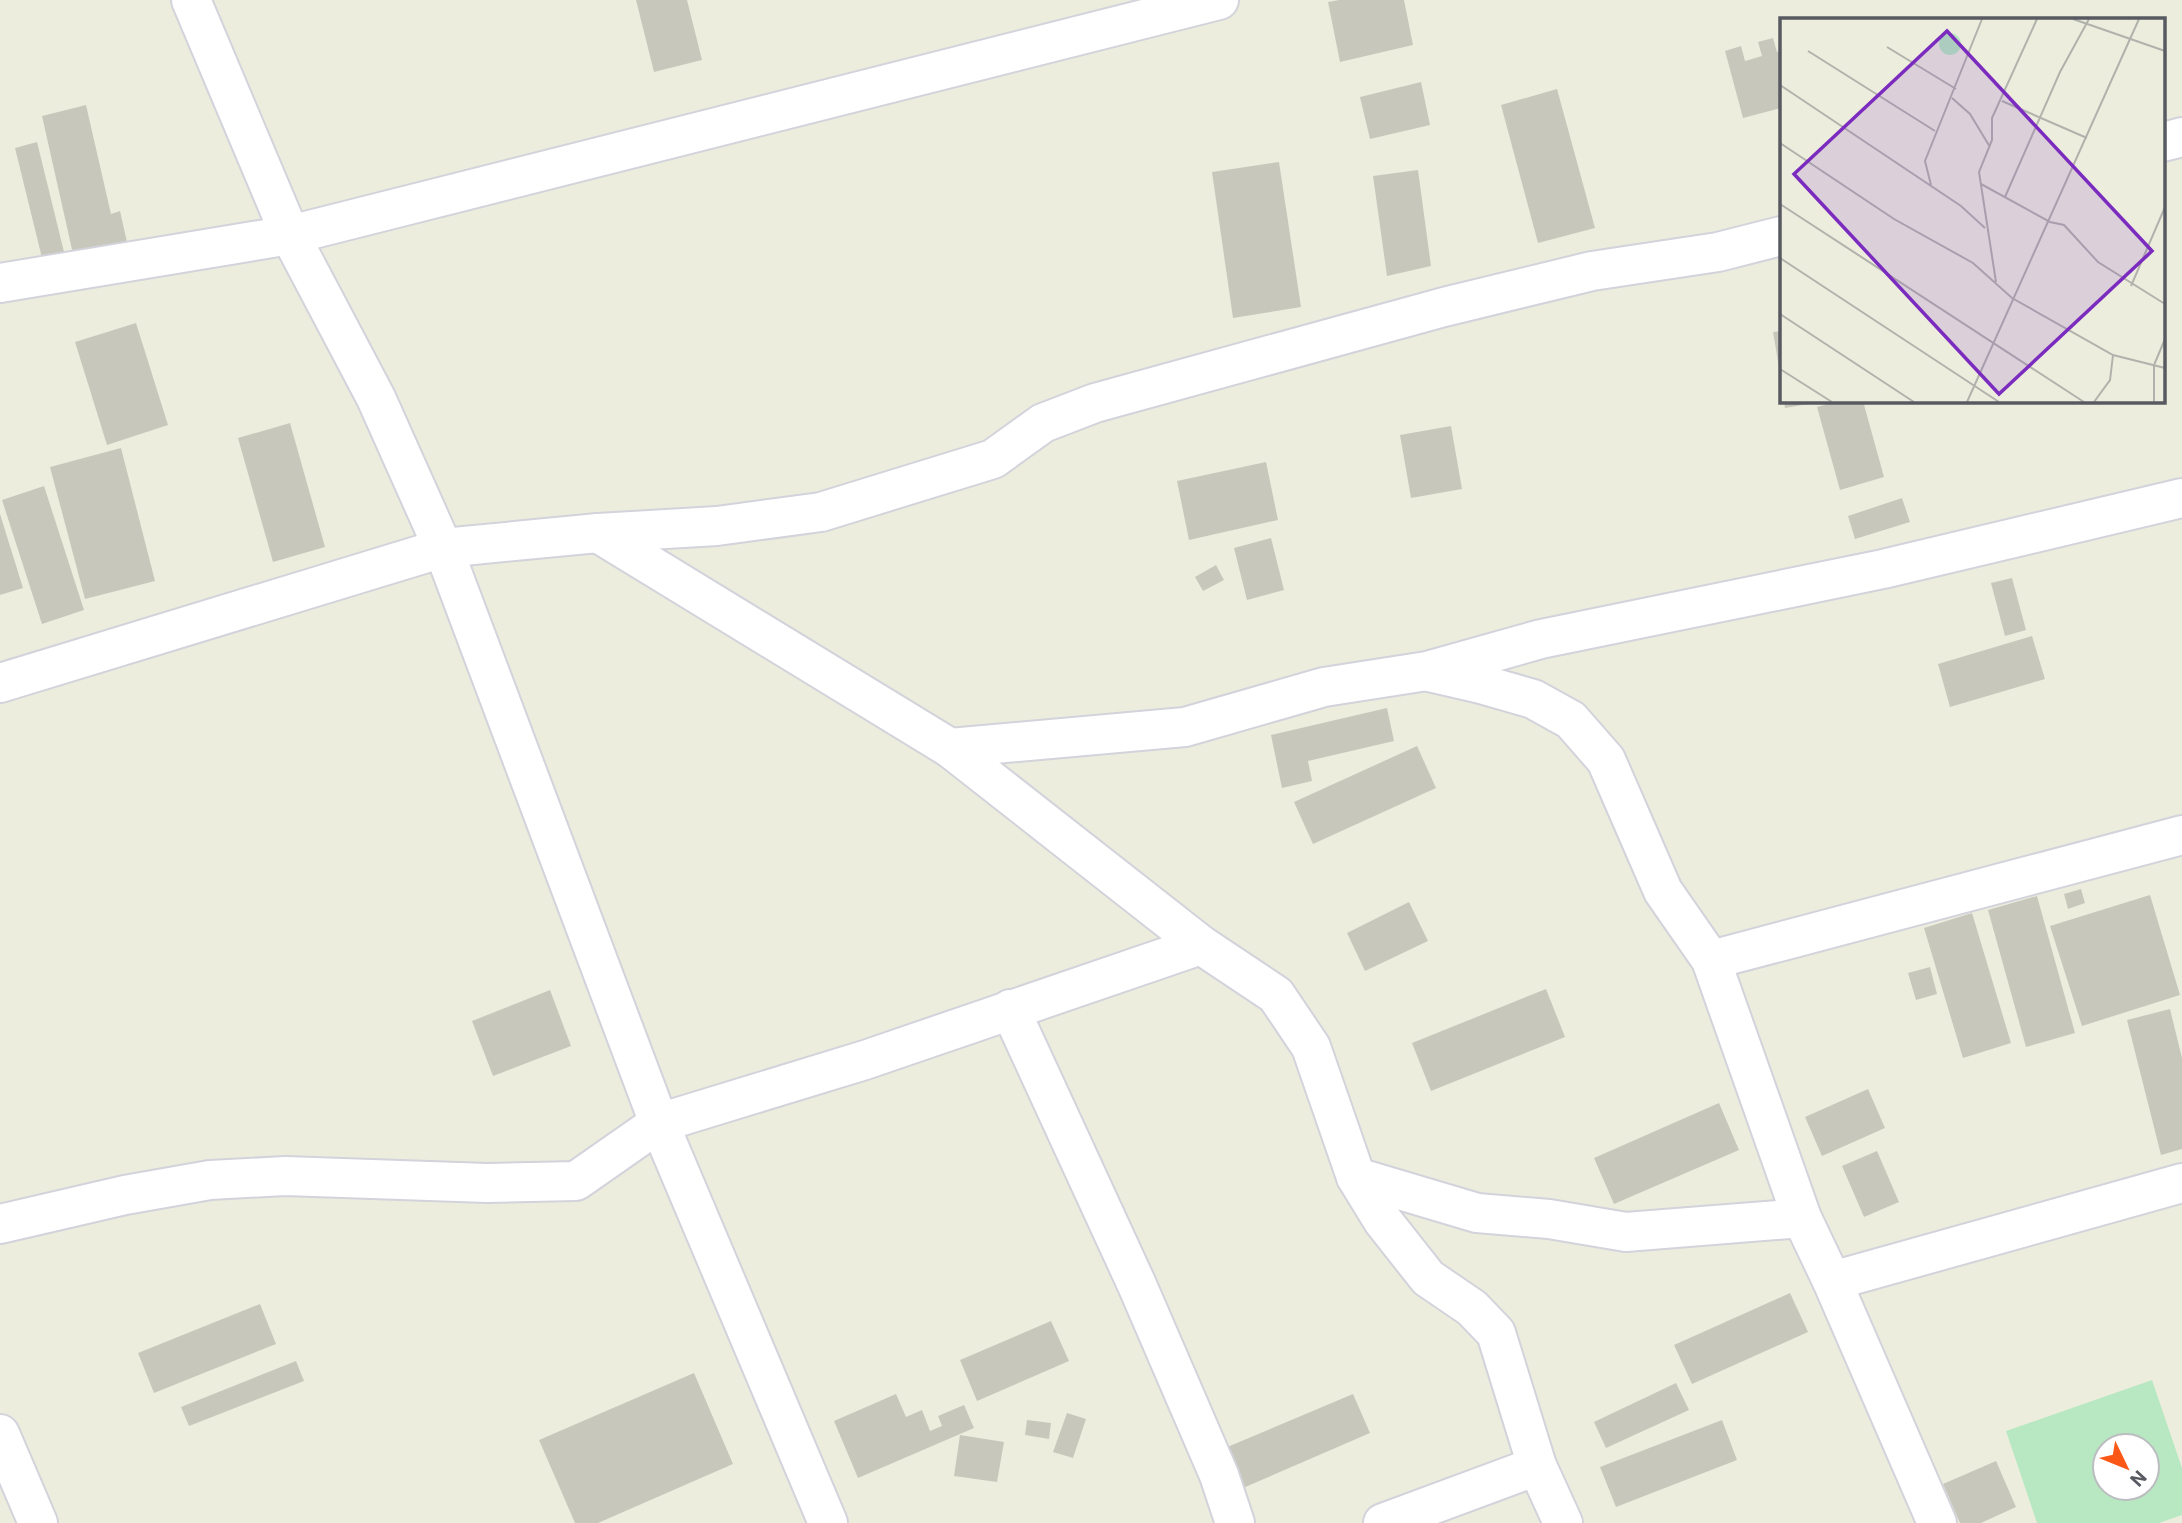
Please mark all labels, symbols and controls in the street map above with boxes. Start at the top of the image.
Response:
inset map [1780,18,2164,402]
north arrow [2091,1432,2161,1502]
text: N [2125,1466,2151,1491]

